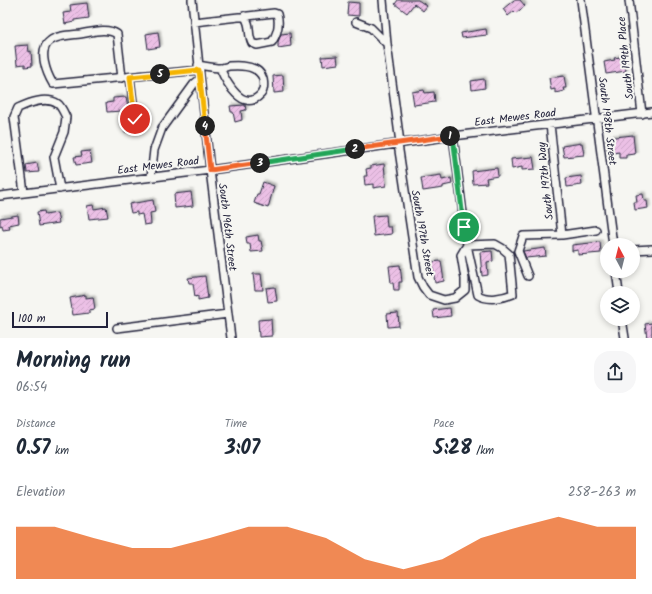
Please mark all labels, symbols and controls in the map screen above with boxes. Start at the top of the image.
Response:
street label: South 199th Place [613,16,639,100]
pin: 5 [150,64,170,84]
text: 5 [157,65,163,83]
street label: South 198th Street [593,76,621,167]
pin [118,102,152,136]
street label: East Mewes Road [473,104,557,132]
icon: check [124,108,146,130]
pin: 4 [195,116,215,136]
text: 4 [202,117,208,135]
pin: 1 [440,126,460,146]
text: 1 [448,127,452,145]
pin: 2 [345,139,365,159]
text: 2 [352,140,358,158]
street label: South 197th Way [533,140,559,221]
street label: East Mewes Road [116,152,200,180]
pin: 3 [250,153,270,173]
text: 3 [257,154,263,172]
street label: South 196th Street [213,182,241,273]
street label: South 197th Street [406,189,439,278]
pin [447,210,481,244]
icon: arrive [453,216,475,238]
north arrow [600,238,640,278]
map controls [600,238,640,326]
button: layers [600,286,640,326]
scale bar [12,310,108,329]
text: 100 m [18,310,46,328]
text: Morning run [16,344,131,379]
button: share [594,351,636,393]
text: 06:54 [16,377,47,398]
text: Distance [16,415,56,433]
text: Time [225,415,247,433]
text: Pace [433,415,454,433]
text: 0.57 [16,433,51,465]
text: 3:07 [225,433,260,465]
text: 5:28 [433,433,472,465]
text: km [51,442,69,460]
text: /km [472,442,494,460]
text: Elevation [16,482,65,503]
text: 258–263 m [568,482,636,503]

